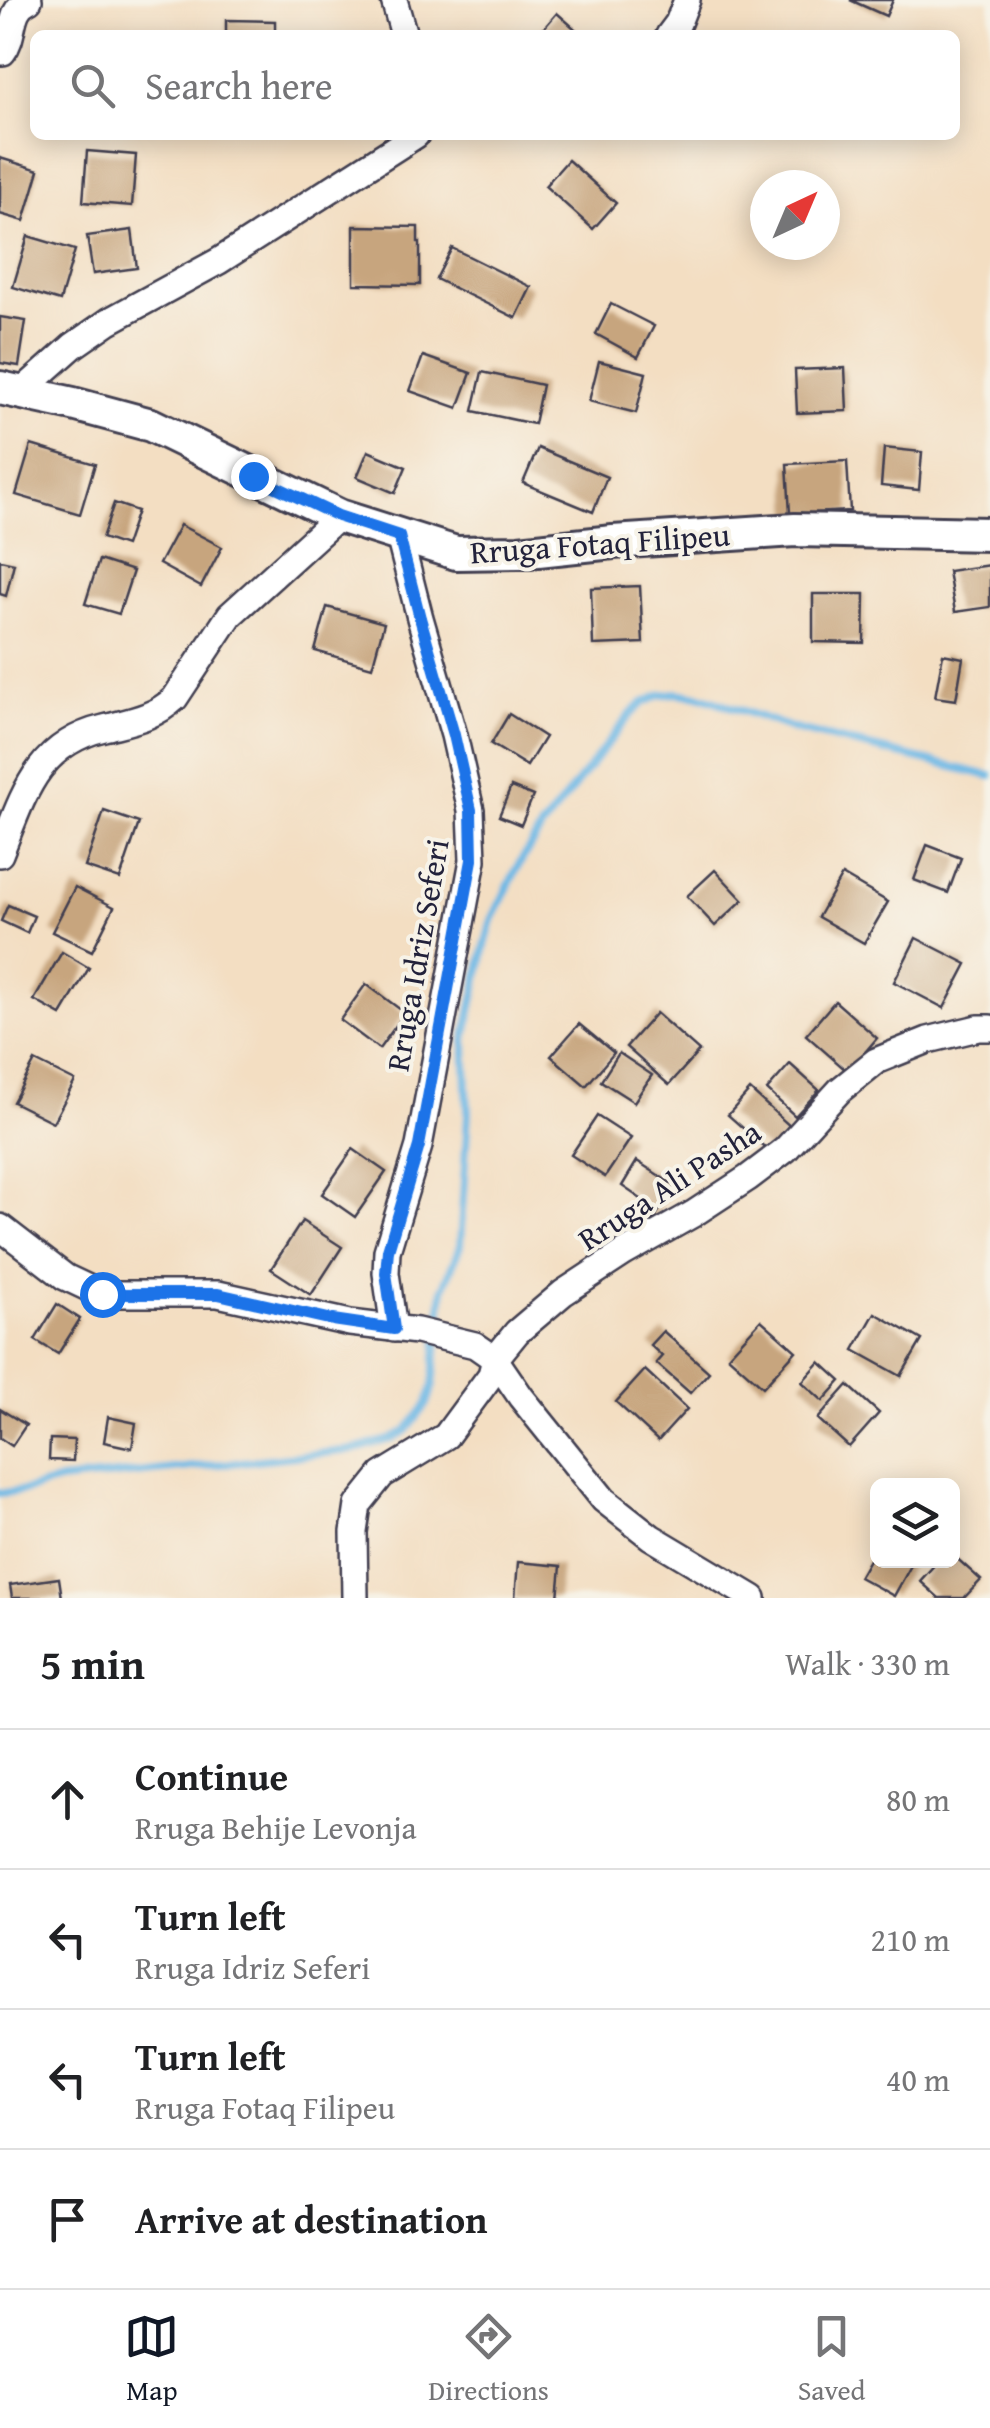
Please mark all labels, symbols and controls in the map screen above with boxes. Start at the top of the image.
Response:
search box [30,30,960,140]
text: Search here [145,57,333,113]
icon: search [65,58,120,113]
north arrow [750,170,840,260]
route end [231,454,277,500]
street label: Rruga Fotaq Filipeu [469,510,732,576]
street label: Rruga Idriz Seferi [373,835,461,1075]
street label: Rruga Ali Pasha [568,1108,770,1262]
route start [80,1272,126,1318]
map controls [870,1478,960,1568]
button: layers [870,1478,960,1568]
text: 5 min [40,1633,145,1694]
text: Walk · 330 m [785,1640,950,1687]
text: Continue [135,1748,288,1804]
icon: ahead [40,1772,95,1827]
text: 80 m [886,1776,950,1823]
text: Rruga Behije Levonja [135,1804,417,1851]
text: Turn left [135,1888,286,1944]
icon: left [40,1912,95,1967]
text: 210 m [871,1916,950,1963]
text: Rruga Idriz Seferi [135,1944,370,1991]
text: Turn left [135,2028,286,2084]
icon: left [40,2052,95,2107]
text: 40 m [886,2056,950,2103]
text: Rruga Fotaq Filipeu [135,2084,395,2131]
text: Arrive at destination [135,2191,488,2247]
icon: arrive [40,2192,95,2247]
tab: Map [124,2309,179,2410]
tab: Directions [428,2309,549,2410]
tab: Saved [798,2309,866,2410]

